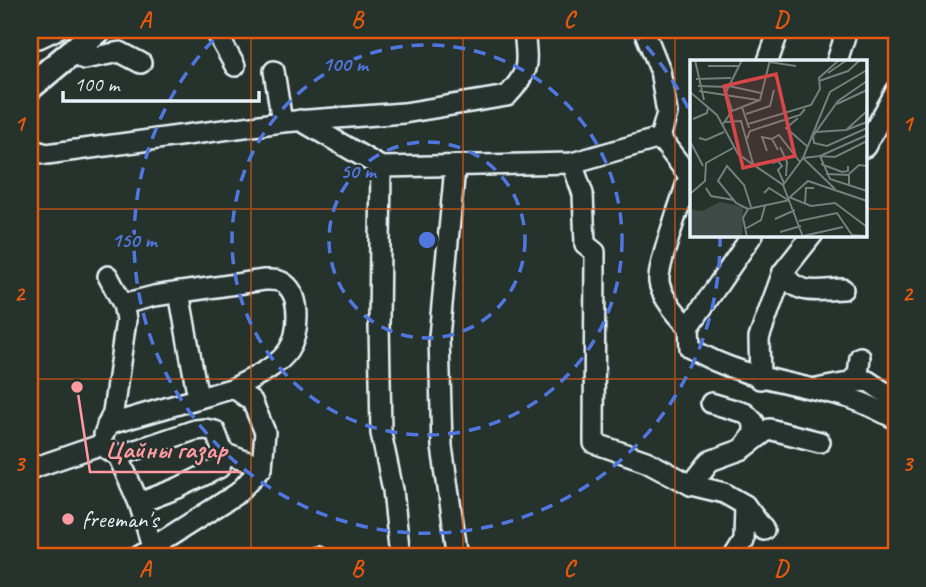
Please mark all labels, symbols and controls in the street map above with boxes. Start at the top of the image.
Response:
text: A [139,5,153,34]
text: B [351,5,365,34]
text: C [564,5,578,34]
text: D [774,5,790,34]
text: 100 m [322,51,370,77]
scale bar [63,60,259,104]
inset map [690,60,866,236]
text: 100 m [74,71,121,97]
text: 1 [14,109,27,138]
text: 1 [902,109,915,138]
text: 50 m [340,158,378,184]
text: 150 m [111,227,159,253]
centre of rings [415,228,439,252]
text: 2 [14,279,27,308]
text: 2 [902,279,915,308]
callout: Цайны газар [90,425,241,472]
text: Цайны газар [105,433,229,466]
text: 3 [14,449,27,478]
text: 3 [902,449,915,478]
place label: freeman's [82,504,161,534]
marker: freeman's [60,511,76,527]
text: A [139,554,153,583]
text: B [351,554,365,583]
text: C [564,554,578,583]
text: D [774,554,790,583]

